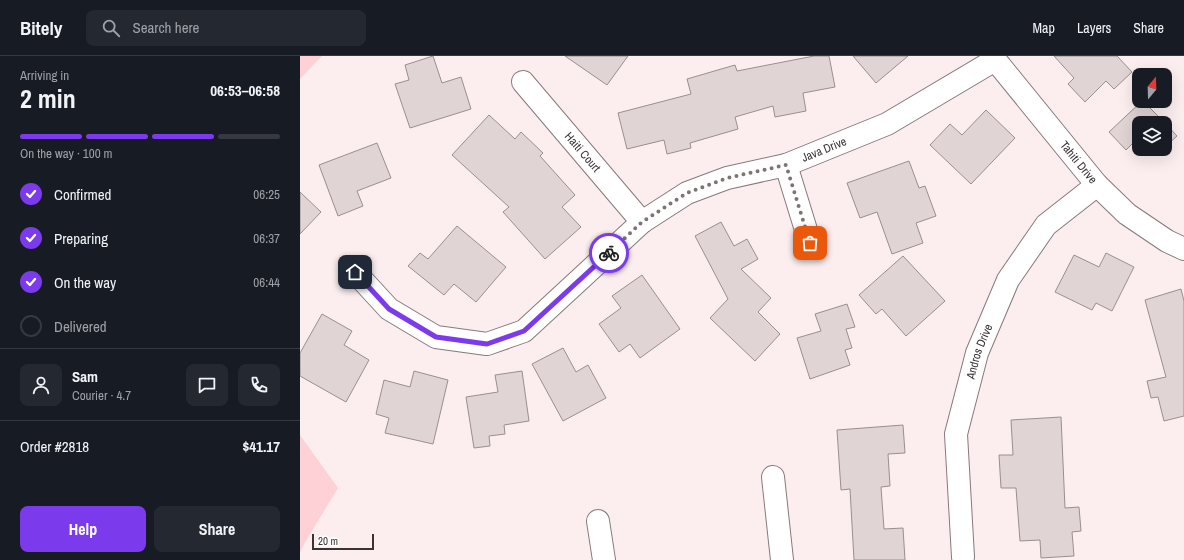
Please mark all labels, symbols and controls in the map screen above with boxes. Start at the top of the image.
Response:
search box [86,10,366,46]
text: Bitely [20,15,62,41]
icon: search [100,17,122,39]
text: Search here [132,17,199,38]
text: Map [1033,19,1055,37]
text: Layers [1077,19,1111,37]
text: Share [1133,19,1164,37]
text: Arriving in [20,67,69,84]
north arrow [1132,68,1172,108]
map controls [1132,68,1172,156]
text: 06:53–06:58 [210,80,280,101]
text: 2 min [20,81,76,116]
button: layers [1132,116,1172,156]
street label: Haiti Court [561,129,604,176]
street label: Java Drive [799,133,849,166]
street label: Tahiti Drive [1056,138,1101,187]
text: On the way · 100 m [20,145,112,162]
icon: check [20,183,42,205]
text: Confirmed [54,184,111,205]
text: 06:25 [253,186,280,203]
pin [793,226,827,260]
icon: check [20,227,42,249]
text: Preparing [54,228,108,249]
text: 06:37 [253,230,280,247]
icon: bag [799,232,821,254]
courier [589,233,629,273]
icon: bike [598,242,620,264]
pin [338,255,372,289]
icon: home [344,261,366,283]
icon: check [20,271,42,293]
text: On the way [54,272,116,293]
text: 06:44 [253,274,280,291]
text: Delivered [54,316,107,337]
street label: Andros Drive [962,321,996,382]
button: person [20,364,62,406]
button: chat [186,364,228,406]
button: phone [238,364,280,406]
text: Sam [72,366,98,387]
text: Courier · 4.7 [72,387,131,404]
text: Order #2818 [20,436,89,457]
text: $41.17 [242,436,280,457]
button: Help [20,506,146,552]
button: Share [154,506,280,552]
scale bar [312,532,374,551]
text: 20 m [318,534,338,548]

